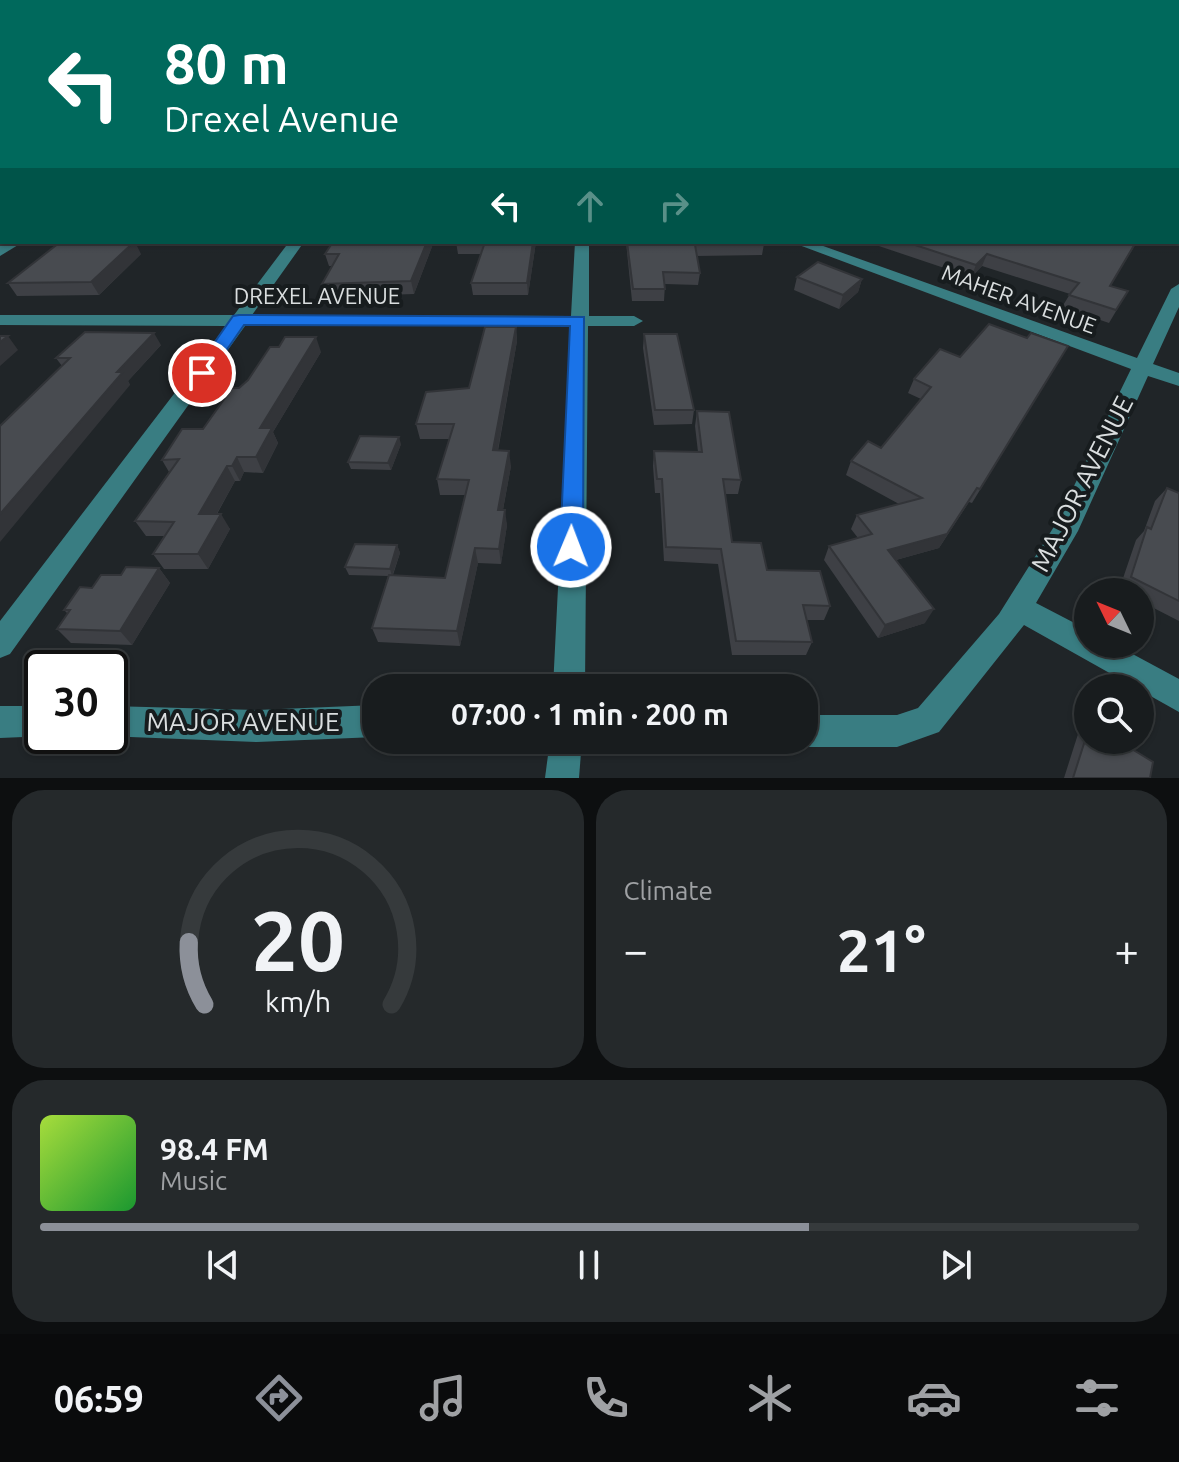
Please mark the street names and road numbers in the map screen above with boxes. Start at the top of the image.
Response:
street label: MAHER AVENUE [939,259,1100,338]
street label: DREXEL AVENUE [234,283,400,308]
street label: MAJOR AVENUE [1025,391,1138,576]
street label: MAJOR AVENUE [147,707,339,736]

